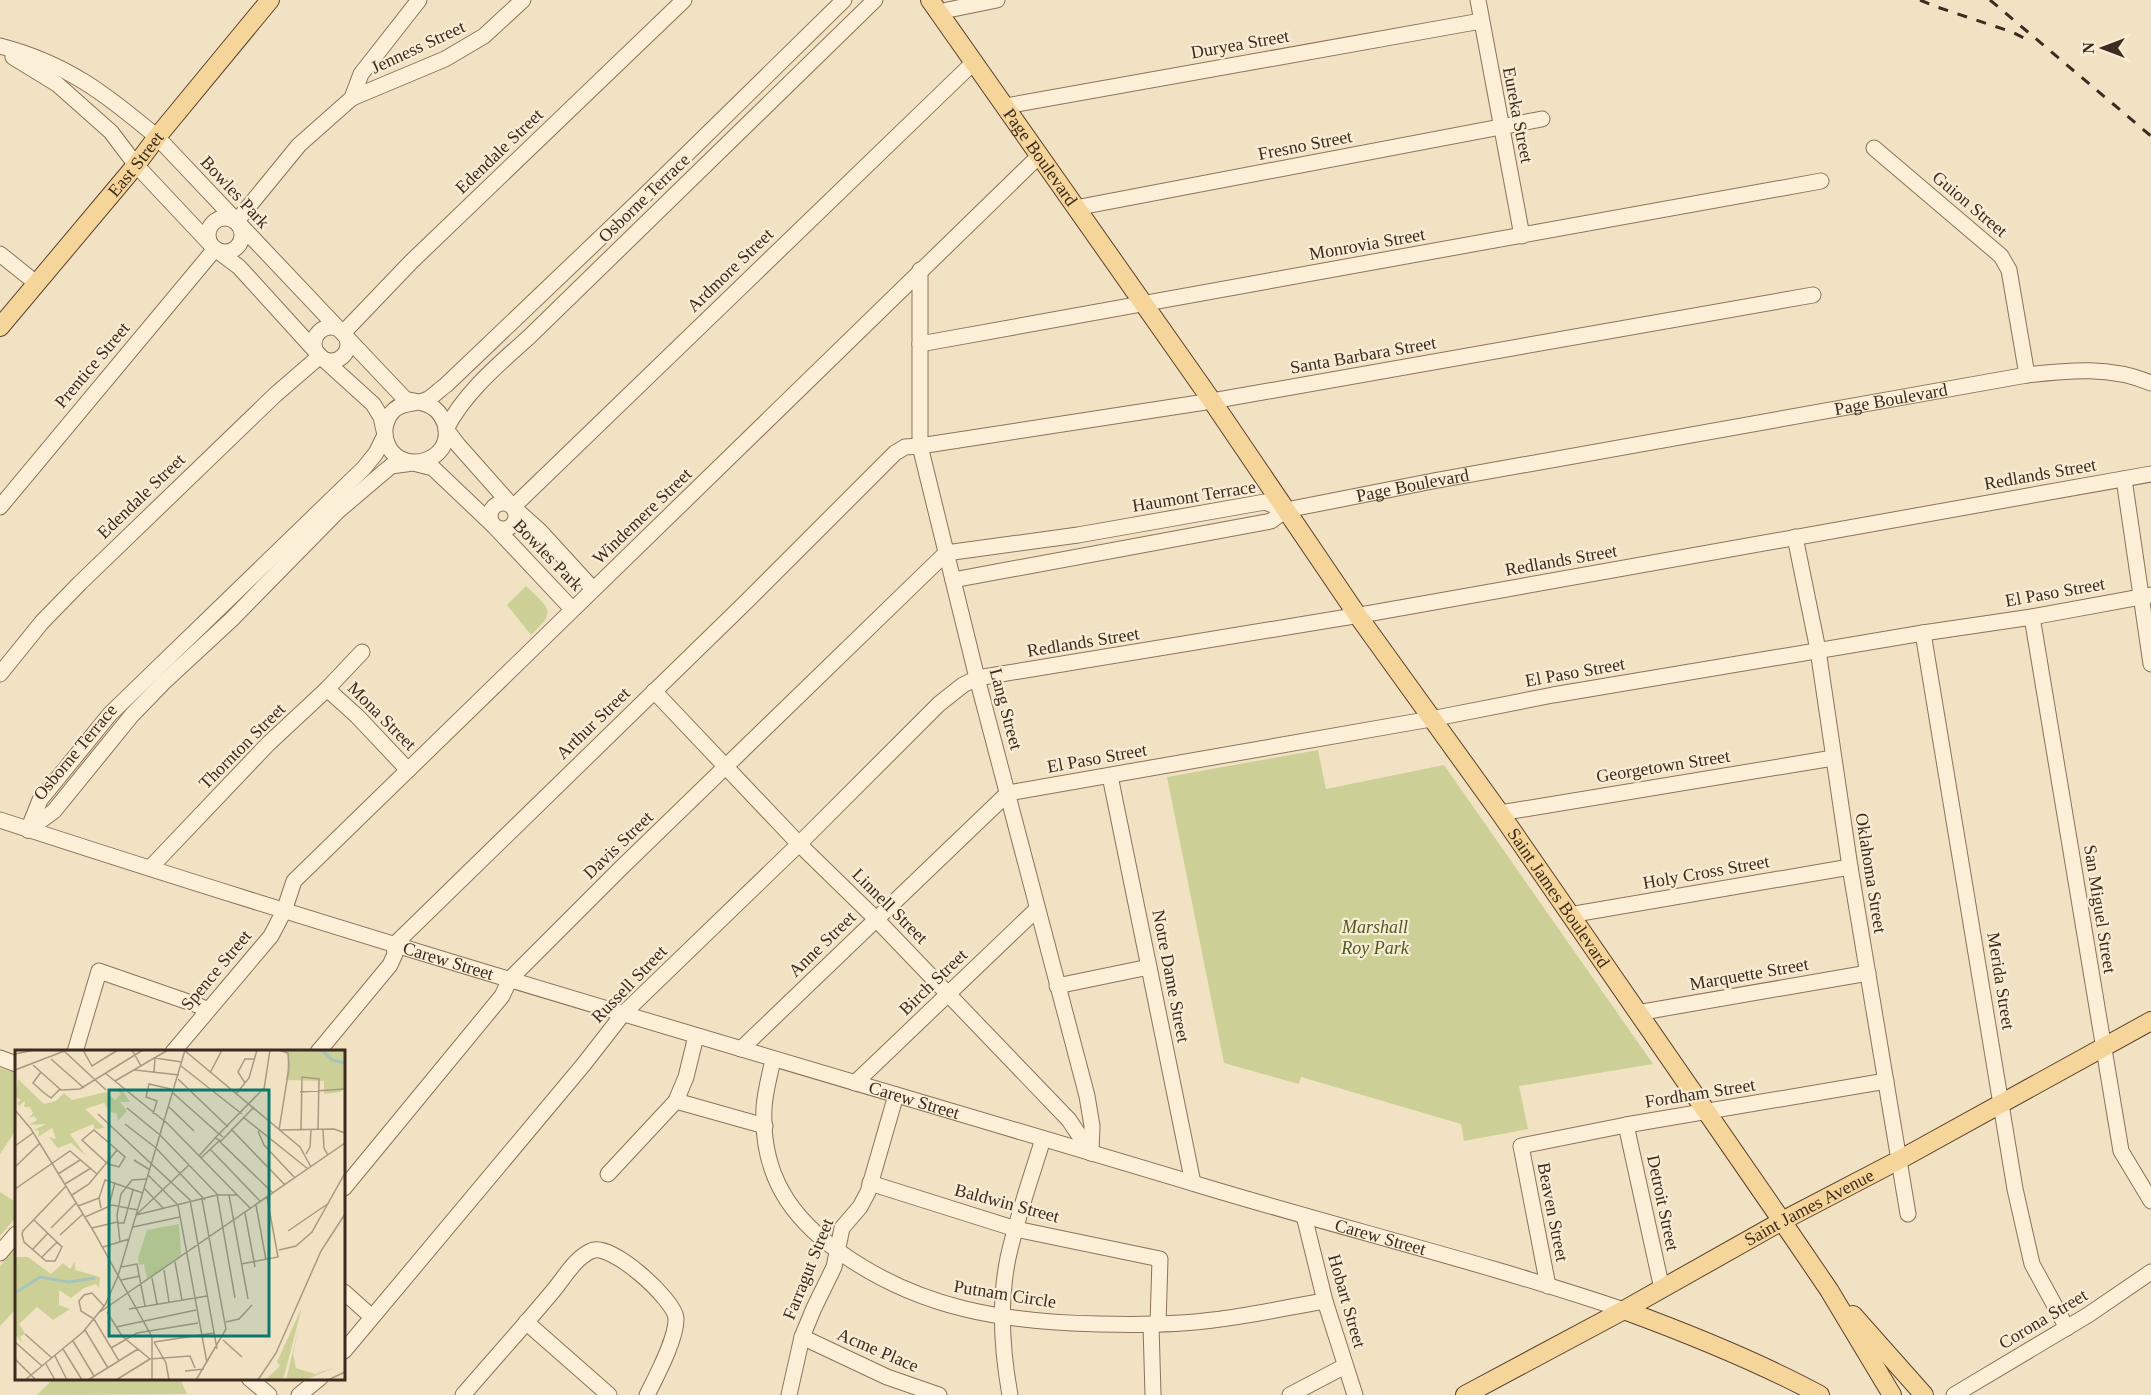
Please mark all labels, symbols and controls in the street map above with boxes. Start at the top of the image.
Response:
street label: Jenness Street [368,16,468,78]
north arrow [2073,18,2133,78]
street label: Duryea Street [1189,26,1291,62]
text: N [2080,42,2097,54]
street label: Eureka Street [1499,65,1537,165]
street label: Edendale Street [451,104,547,198]
street label: Page Boulevard [999,104,1082,210]
street label: Fresno Street [1256,126,1354,164]
street label: East Street [104,127,167,201]
street label: Osborne Terrace [594,150,694,246]
street label: Bowles Park [196,152,274,232]
street label: Guion Street [1929,167,2011,241]
street label: Ardmore Street [683,224,777,316]
street label: Monrovia Street [1307,224,1427,264]
street label: Prentice Street [50,318,134,412]
street label: Santa Barbara Street [1288,332,1438,378]
street label: Page Boulevard [1833,379,1949,419]
street label: Edendale Street [93,449,189,543]
street label: Redlands Street [1982,454,2098,494]
street label: Windemere Street [588,464,696,568]
street label: Page Boulevard [1354,465,1471,506]
street label: Haumont Terrace [1131,476,1257,516]
street label: Bowles Park [509,515,587,595]
street label: Redlands Street [1503,540,1619,580]
street label: El Paso Street [2004,573,2106,611]
street label: Redlands Street [1025,623,1141,661]
street label: El Paso Street [1524,653,1626,691]
street label: Lang Street [986,666,1026,752]
street label: Mona Street [344,678,420,754]
street label: Arthur Street [552,683,634,763]
street label: Thornton Street [195,699,289,793]
street label: Osborne Terrace [29,700,121,804]
street label: El Paso Street [1046,739,1148,777]
street label: Georgetown Street [1595,746,1731,786]
street label: Davis Street [579,807,657,883]
street label: Oklahoma Street [1852,811,1890,935]
street label: Saint James Boulevard [1503,824,1614,971]
street label: San Miguel Street [2080,843,2120,975]
street label: Holy Cross Street [1641,851,1771,893]
street label: Linnell Street [848,864,932,948]
street label: Anne Street [784,907,860,981]
street label: Notre Dame Street [1148,908,1194,1044]
park label: Marshall Roy Park [1340,917,1410,958]
street label: Spence Street [177,926,255,1014]
street label: Merida Street [1983,931,2019,1031]
street label: Carew Street [401,938,496,984]
street label: Russell Street [587,941,671,1027]
street label: Birch Street [895,945,971,1019]
street label: Marquette Street [1688,954,1810,994]
inset map [15,1050,345,1380]
street label: Fordham Street [1643,1074,1757,1112]
street label: Carew Street [866,1077,962,1123]
street label: Detroit Street [1643,1153,1683,1253]
street label: Beaven Street [1534,1161,1572,1263]
street label: Saint James Avenue [1741,1165,1877,1250]
street label: Baldwin Street [953,1179,1061,1227]
street label: Farragut Street [779,1215,837,1323]
street label: Carew Street [1333,1215,1428,1259]
street label: Hobart Street [1324,1252,1370,1350]
street label: Putnam Circle [952,1276,1058,1312]
street label: Corona Street [1995,1285,2091,1353]
street label: Acme Place [834,1324,922,1376]

